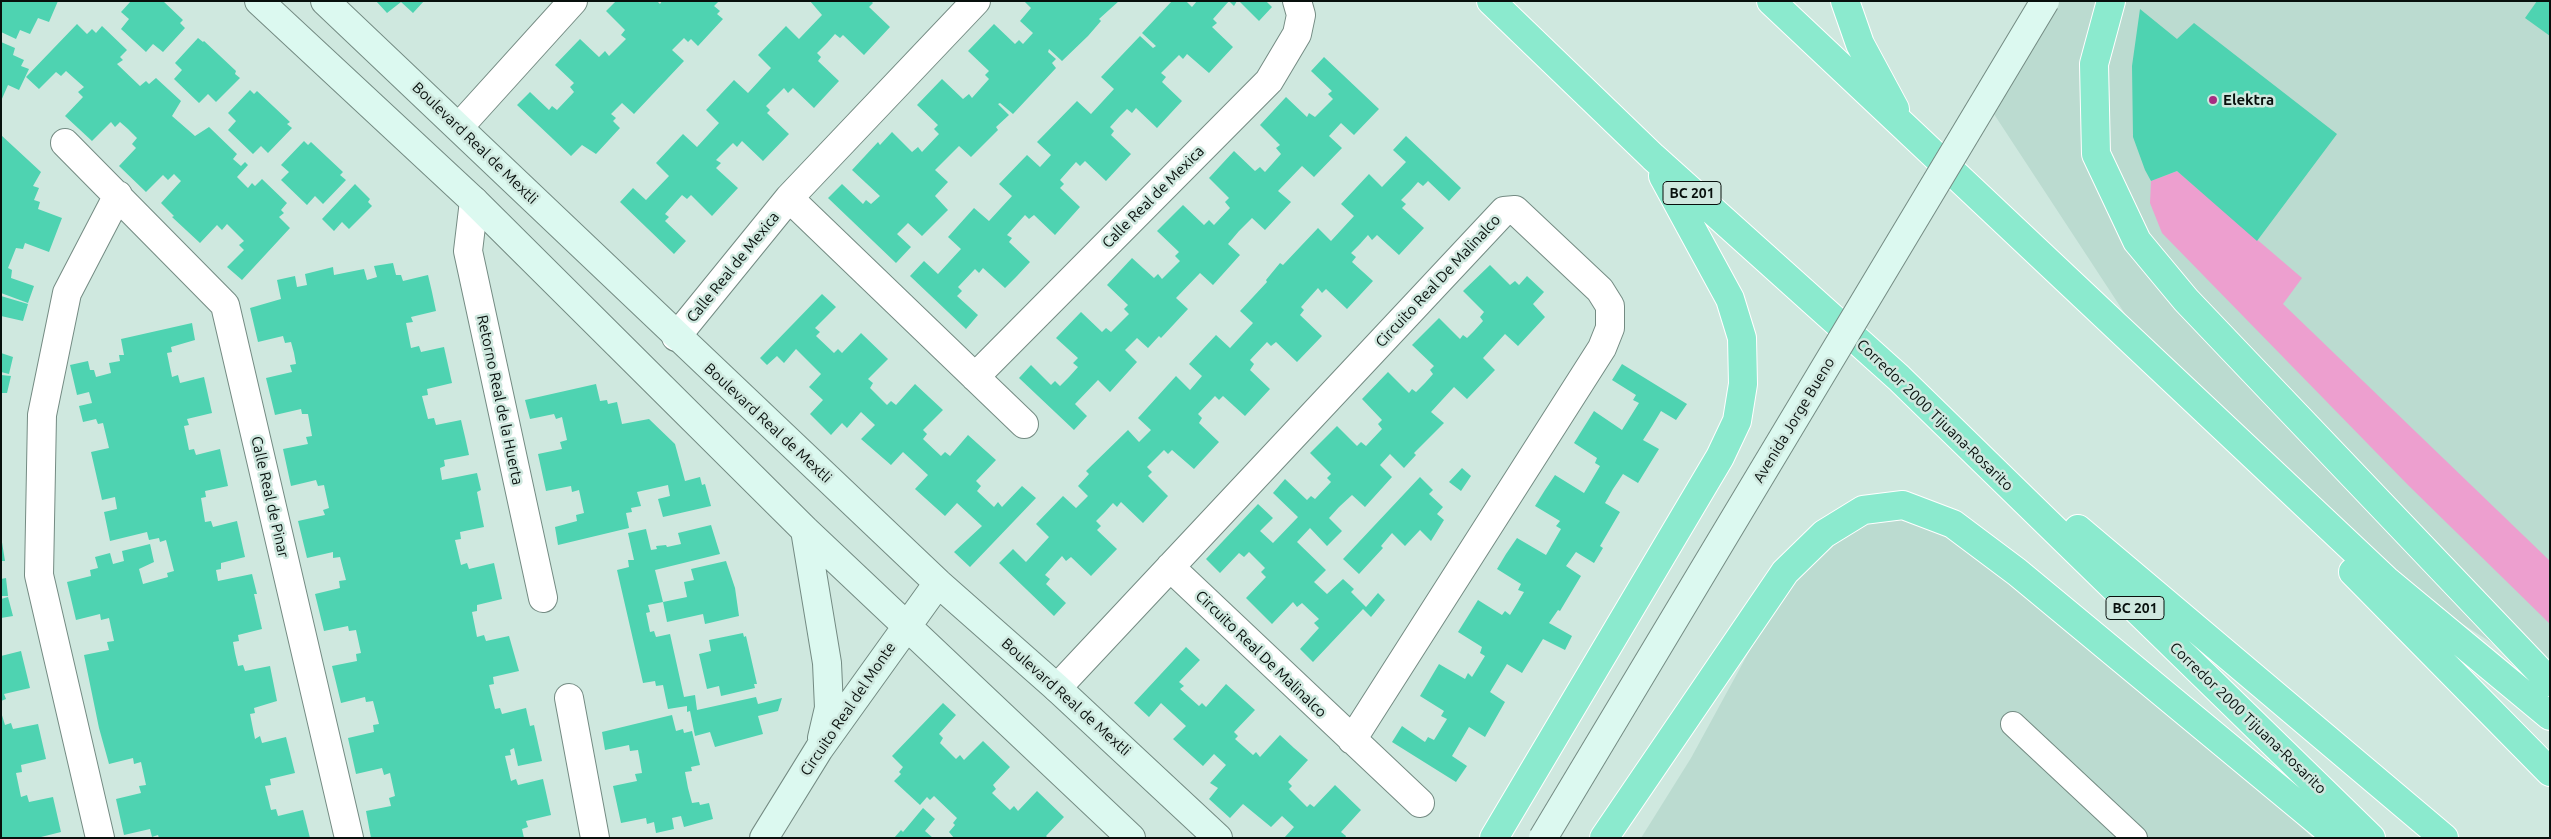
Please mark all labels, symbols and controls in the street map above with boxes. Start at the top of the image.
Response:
street label: Boulevard Real de Mextli [409,78,541,208]
place label: Elektra [2223,91,2274,109]
marker: Elektra [2207,94,2219,106]
street label: Calle Real de Mexica [1098,142,1208,252]
road number: BC 201 [1663,182,1721,204]
street label: Calle Real de Mexica [683,208,783,326]
street label: Circuito Real De Malinalco [1372,211,1504,351]
street label: Retorno Real de la Huerta [473,313,527,487]
street label: Corredor 2000 Tijuana-Rosarito [1853,335,2017,495]
street label: Avenida Jorge Bueno [1749,354,1839,486]
street label: Boulevard Real de Mextli [701,359,835,487]
street label: Calle Real de Pinar [247,434,293,560]
street label: Circuito Real De Malinalco [1192,587,1330,721]
road number: BC 201 [2106,596,2164,620]
street label: Boulevard Real de Mextli [998,634,1134,760]
street label: Corredor 2000 Tijuana-Rosarito [2166,638,2330,798]
street label: Circuito Real del Monte [797,639,899,779]

